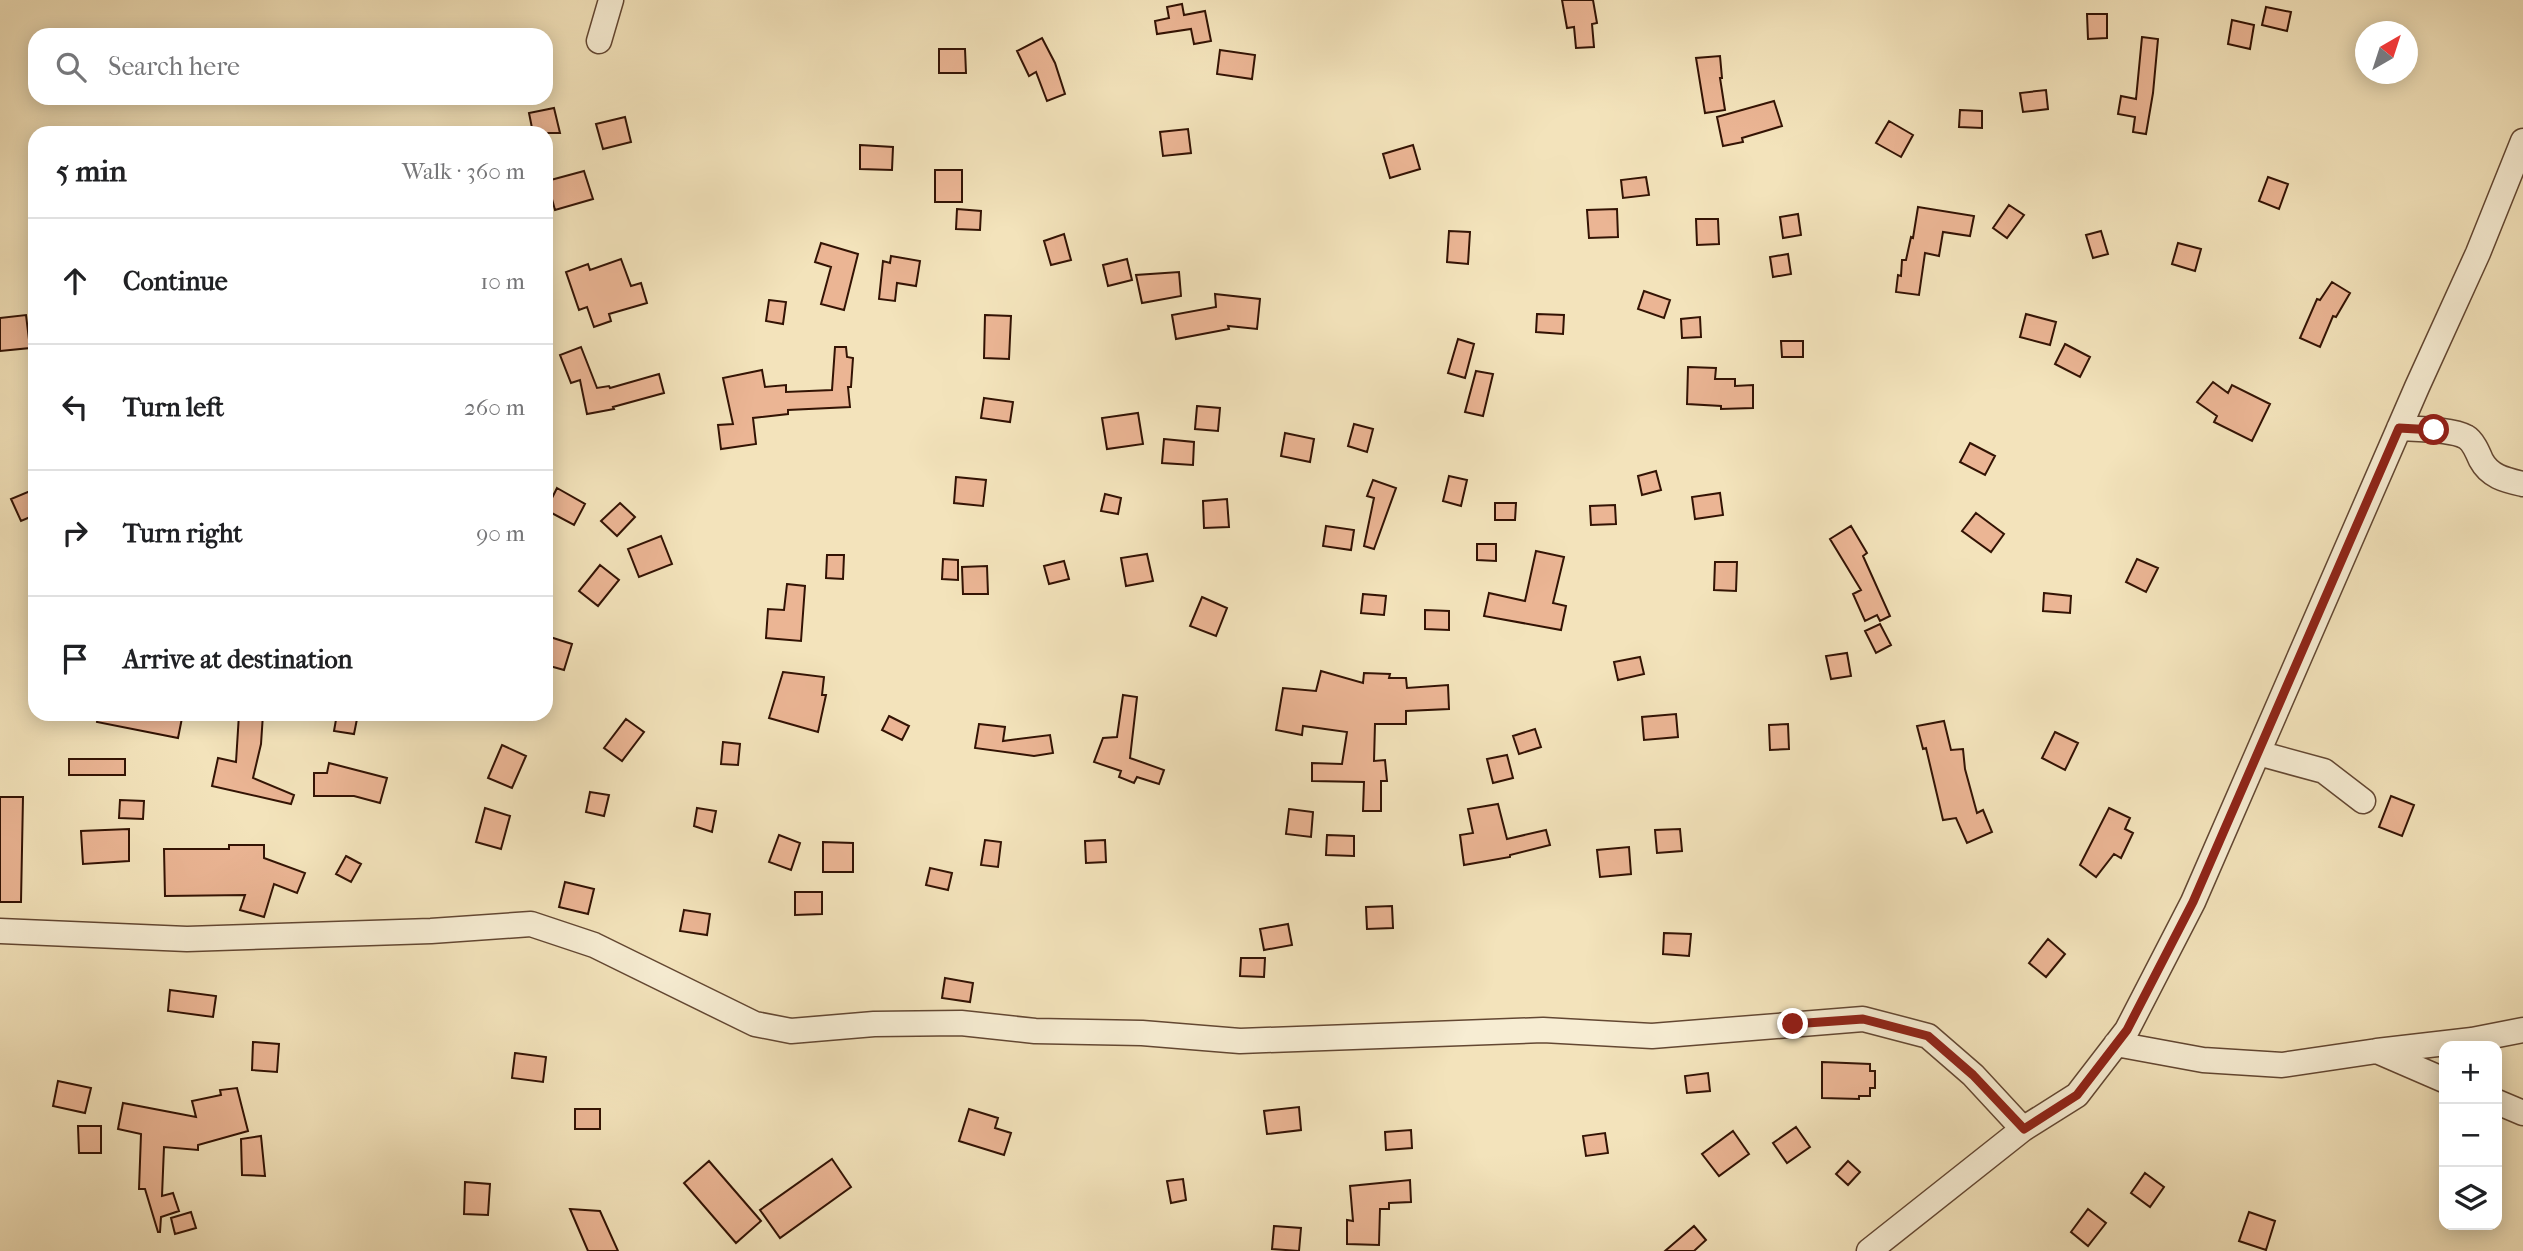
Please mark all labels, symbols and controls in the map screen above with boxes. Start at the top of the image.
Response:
north arrow [2355,21,2418,84]
search box [28,28,553,105]
icon: search [52,48,90,86]
text: Search here [108,51,240,82]
text: 5 min [56,154,127,189]
text: Walk · 360 m [402,158,525,185]
icon: ahead [56,262,94,300]
text: Continue [123,266,228,297]
text: 10 m [480,268,525,295]
icon: left [56,388,94,426]
text: Turn left [123,392,224,423]
text: 260 m [464,394,525,421]
route start [2418,414,2449,445]
icon: right [56,514,94,552]
text: Turn right [123,518,243,549]
text: 90 m [476,520,525,547]
icon: arrive [56,640,94,678]
text: Arrive at destination [123,644,353,675]
route end [1777,1008,1808,1039]
map controls [2439,1041,2502,1230]
button: + [2439,1041,2502,1104]
button: − [2439,1104,2502,1167]
button: layers [2439,1167,2502,1230]

